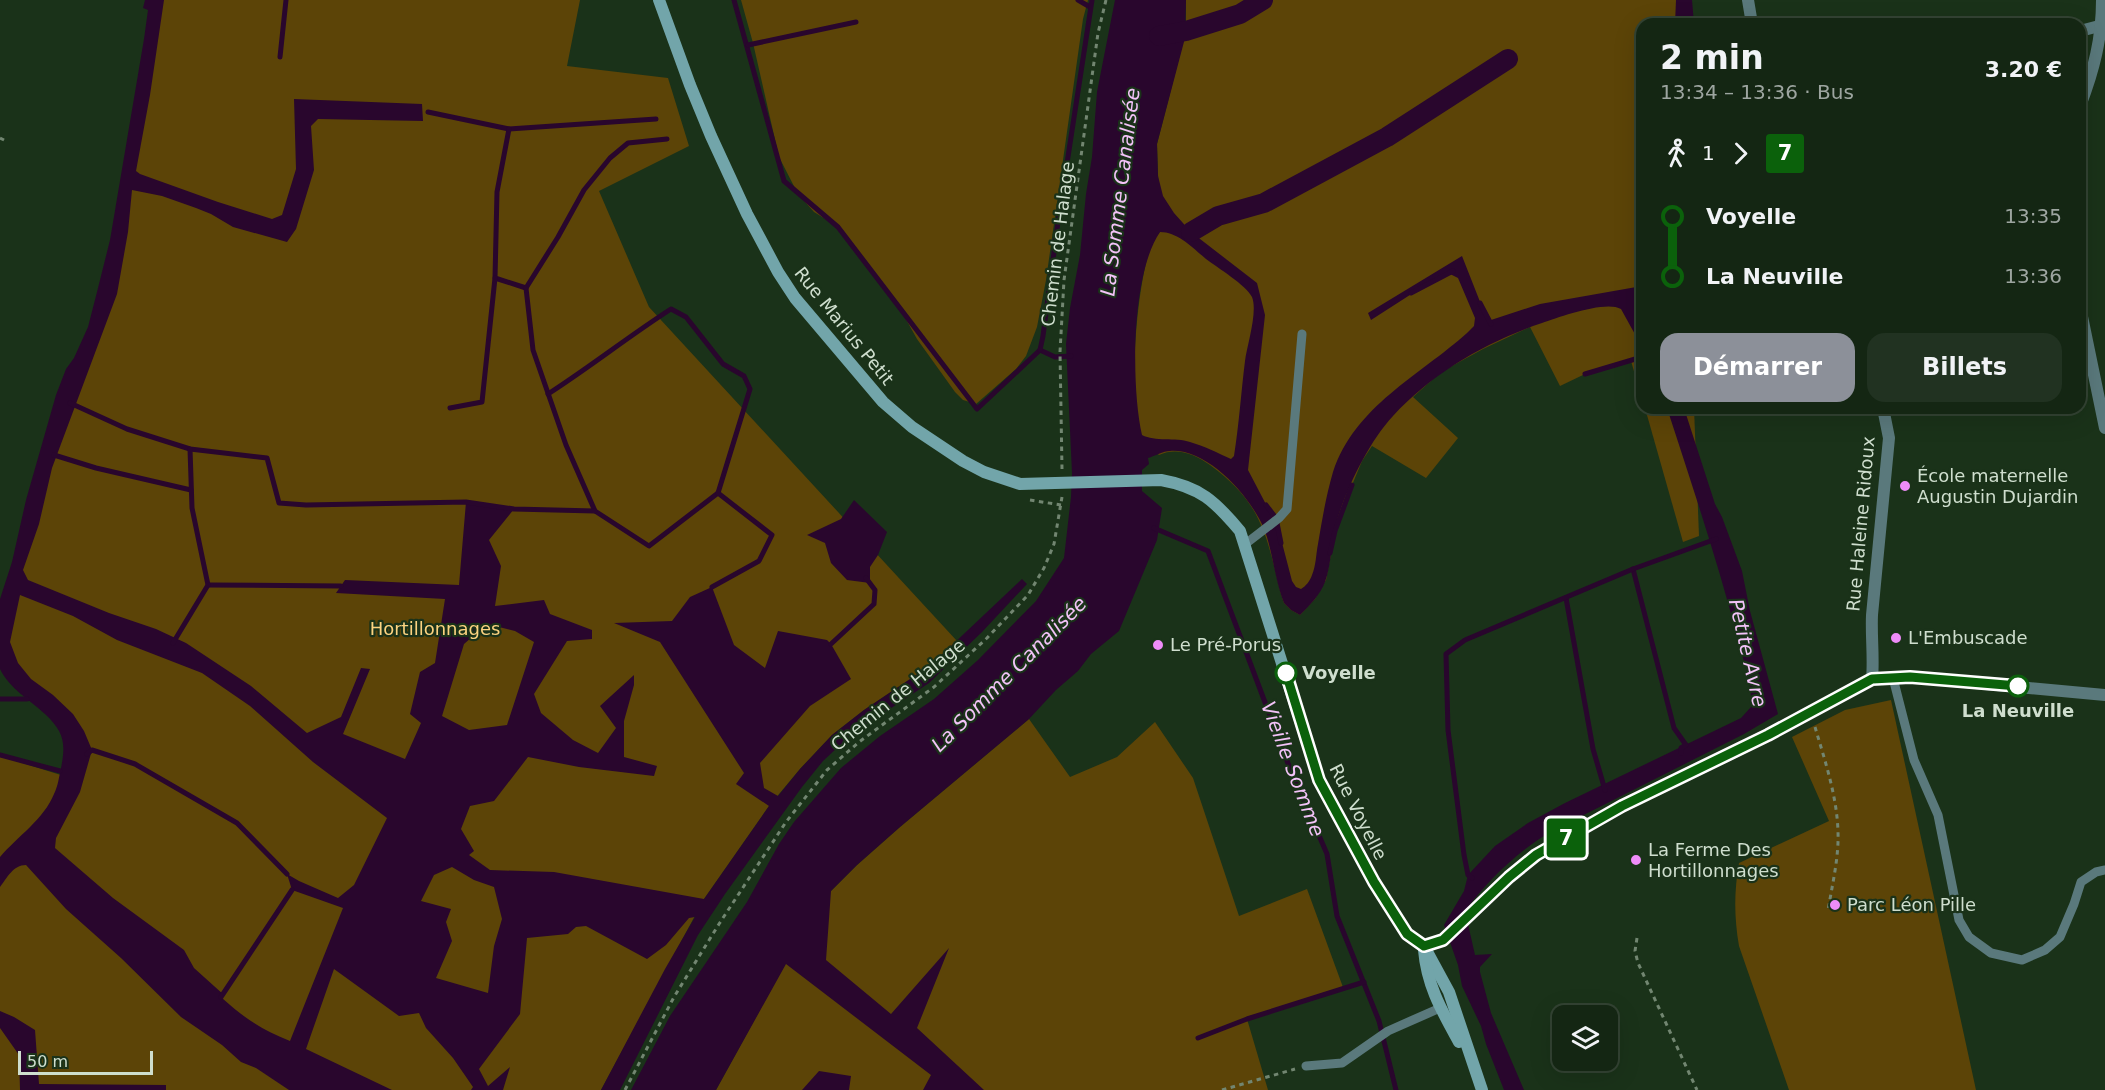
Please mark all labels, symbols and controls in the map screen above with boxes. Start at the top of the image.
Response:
text: 2 min [1660,38,1764,77]
text: 3.20 € [1985,57,2062,82]
text: 13:34 – 13:36 · Bus [1660,80,1854,104]
water label: La Somme Canalisée [1095,87,1145,297]
icon: walk [1660,137,1693,170]
icon: forward [1724,137,1757,170]
text: 1 [1702,141,1715,165]
text: 7 [1778,141,1792,165]
street label: Chemin de Halage [1037,160,1078,328]
text: Voyelle [1706,204,1796,229]
text: 13:35 [2004,204,2062,228]
street label: Rue Marius Petit [790,262,898,389]
text: La Neuville [1706,264,1843,289]
text: 13:36 [2004,264,2062,288]
button: Démarrer [1660,333,1855,402]
button: Billets [1867,333,2062,402]
street label: Rue Haleine Ridoux [1842,435,1879,612]
place label: École maternelle Augustin Dujardin [1917,465,2078,507]
marker: École maternelle Augustin Dujardin [1898,479,1912,493]
water label: La Somme Canalisée [926,591,1092,757]
water label: Petite Avre [1724,597,1772,709]
park label: Hortillonnages [370,618,500,639]
place label: L'Embuscade [1908,627,2028,648]
marker: L'Embuscade [1889,631,1903,645]
street label: Chemin de Halage [827,634,969,755]
place label: Le Pré-Porus [1170,634,1281,655]
marker: Le Pré-Porus [1151,638,1165,652]
marker: Voyelle [1275,662,1297,684]
place label: Voyelle [1302,662,1376,683]
marker: La Neuville [2007,675,2029,697]
water label: Vieille Somme [1256,698,1330,840]
place label: La Neuville [1962,700,2074,721]
street label: Rue Voyelle [1325,760,1392,863]
line badge: 7 [1546,818,1586,858]
text: 7 [1559,826,1573,850]
place label: La Ferme Des Hortillonnages [1648,839,1779,881]
marker: La Ferme Des Hortillonnages [1629,853,1643,867]
place label: Parc Léon Pille [1847,894,1976,915]
marker: Parc Léon Pille [1828,898,1842,912]
map controls [1552,1005,1618,1071]
button: layers [1552,1005,1618,1071]
scale bar [18,1048,153,1076]
text: 50 m [27,1052,68,1071]

